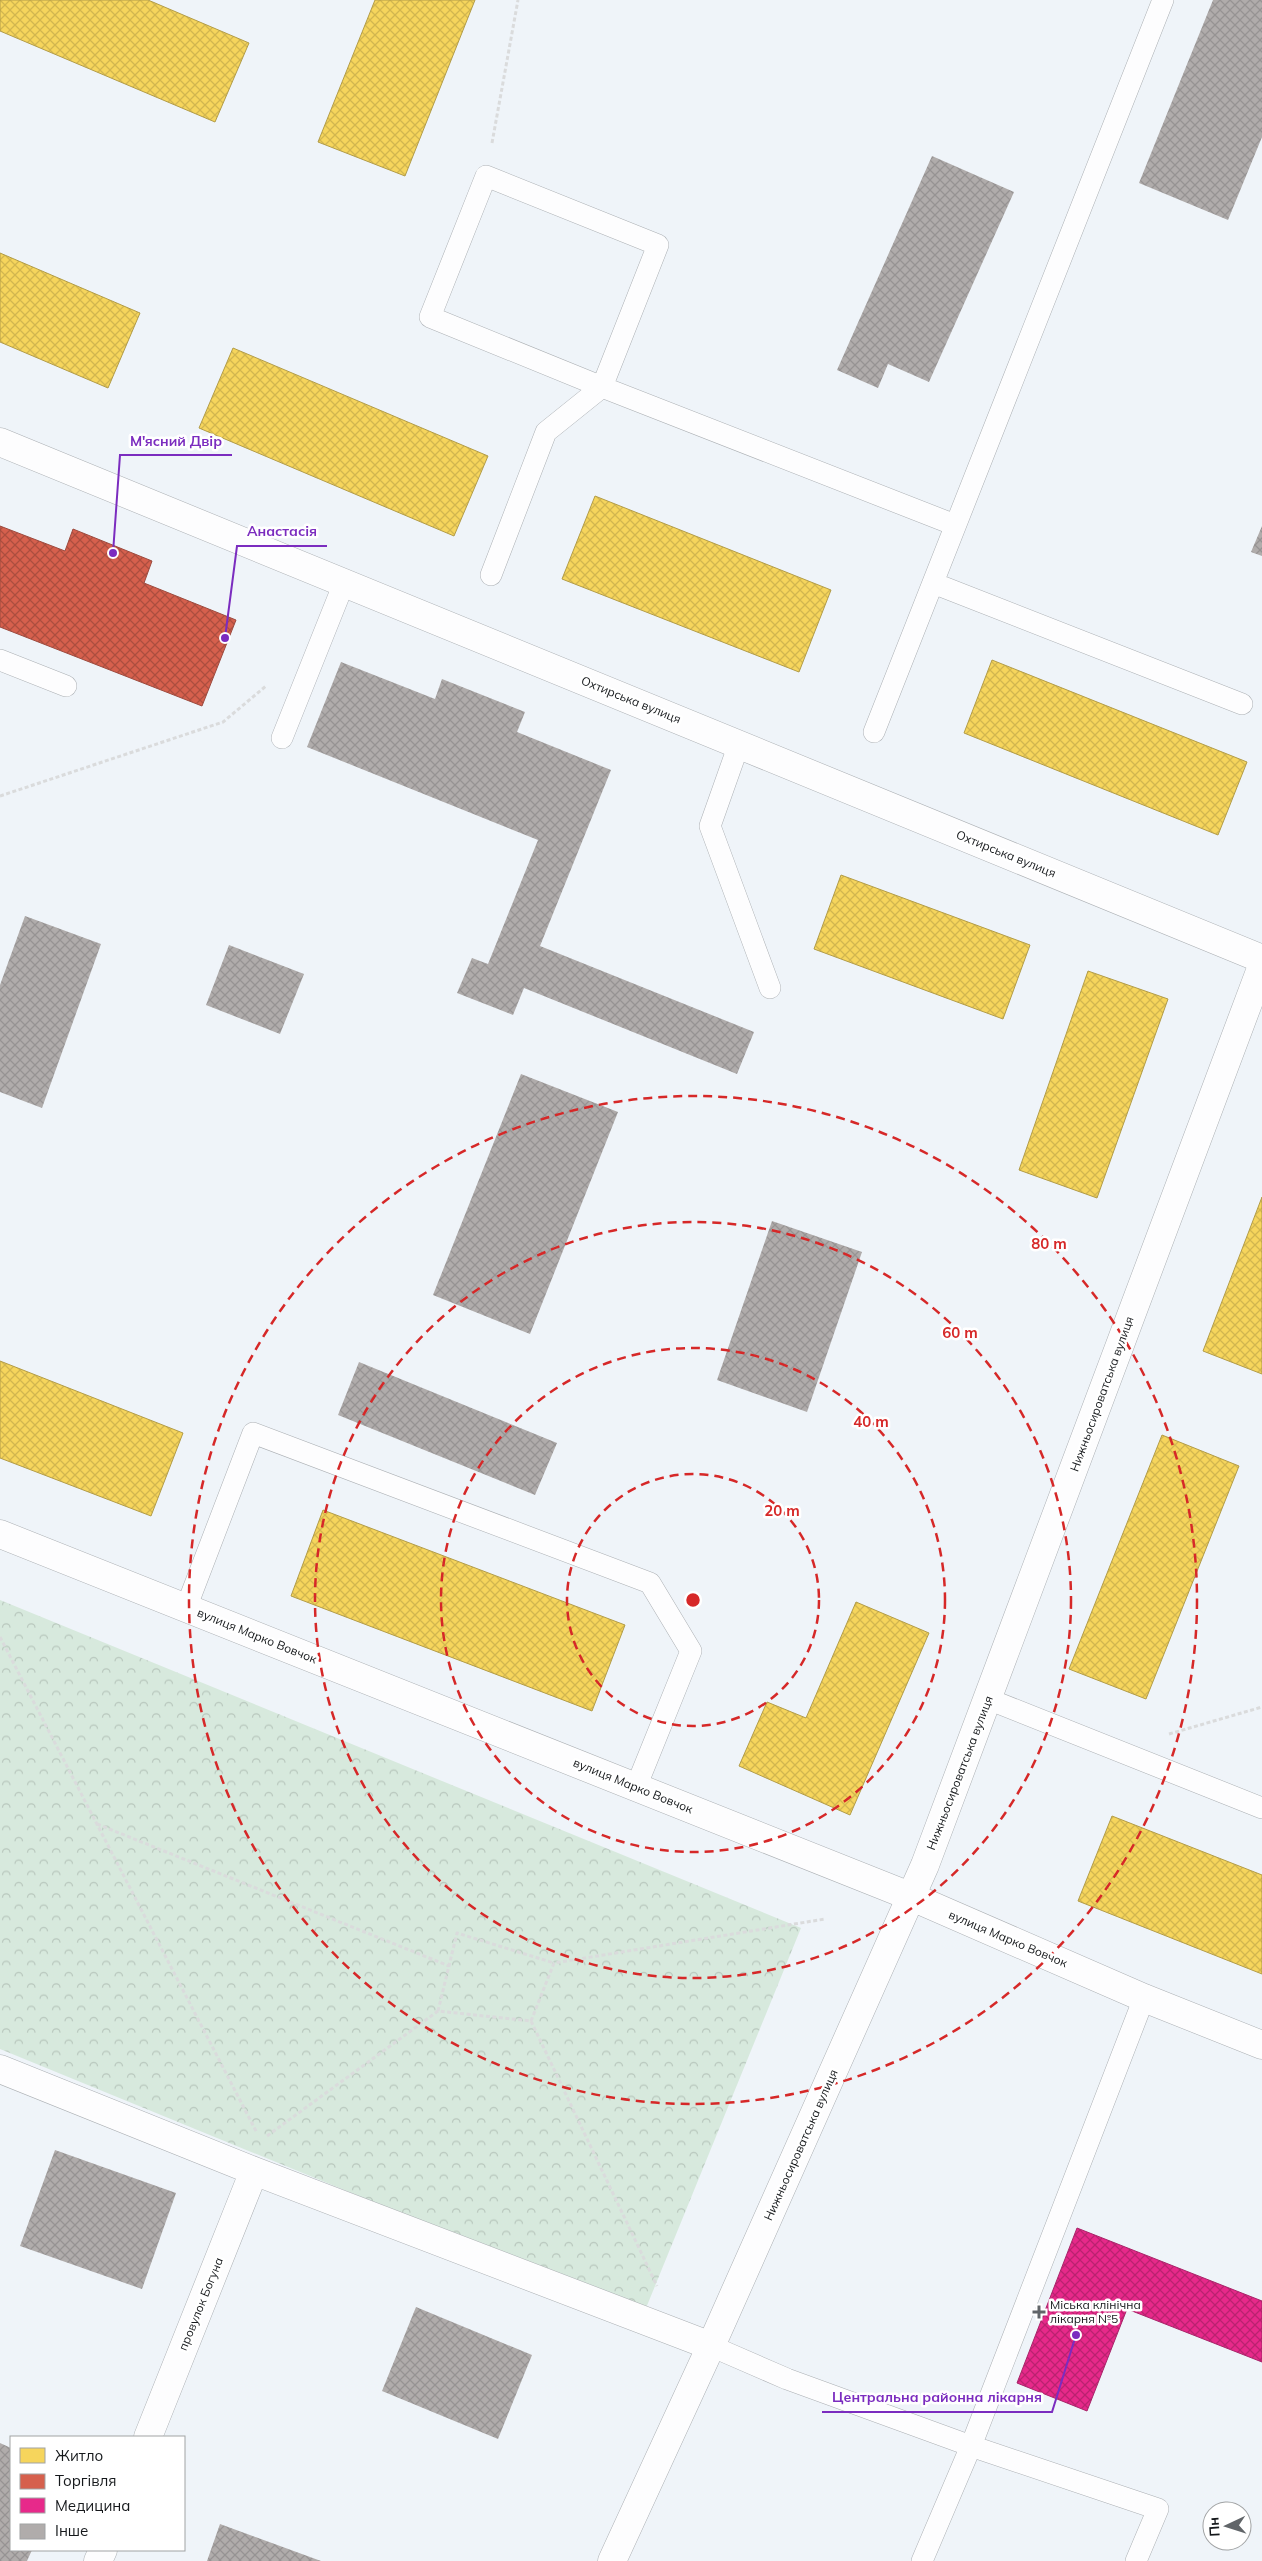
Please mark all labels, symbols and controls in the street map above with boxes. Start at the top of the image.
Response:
callout: М'ясний Двір [120,426,232,455]
text: М'ясний Двір [130,432,222,450]
callout: Анастасія [237,517,327,546]
text: Анастасія [247,522,317,540]
street label: Охтирська вулиця [579,673,683,726]
street label: Охтирська вулиця [954,827,1058,880]
text: 80 m [1031,1234,1067,1253]
street label: Нижньосироватська вулиця [1066,1314,1137,1474]
text: 60 m [942,1323,978,1342]
text: 40 m [853,1412,889,1431]
text: 20 m [764,1501,800,1520]
centre of rings [684,1591,702,1609]
street label: вулиця Марко Вовчок [195,1605,320,1667]
street label: Нижньосироватська вулиця [923,1693,996,1852]
street label: вулиця Марко Вовчок [571,1755,696,1817]
street label: вулиця Марко Вовчок [947,1907,1070,1971]
street label: Нижньосироватська вулиця [760,2067,841,2223]
street label: провулок Богуна [175,2255,226,2353]
place label: Міська клінічна лікарня №5 [1050,2297,1141,2326]
marker: Міська клінічна лікарня №5 [1032,2305,1046,2319]
callout: Центральна районна лікарня [822,2383,1052,2412]
text: Центральна районна лікарня [832,2388,1042,2406]
legend [10,2436,185,2551]
text: Житло [55,2446,103,2465]
text: Торгівля [55,2471,117,2490]
text: Медицина [55,2496,130,2515]
north arrow [1202,2501,1252,2551]
text: Пн [1204,2517,1224,2537]
text: Інше [55,2521,88,2540]

